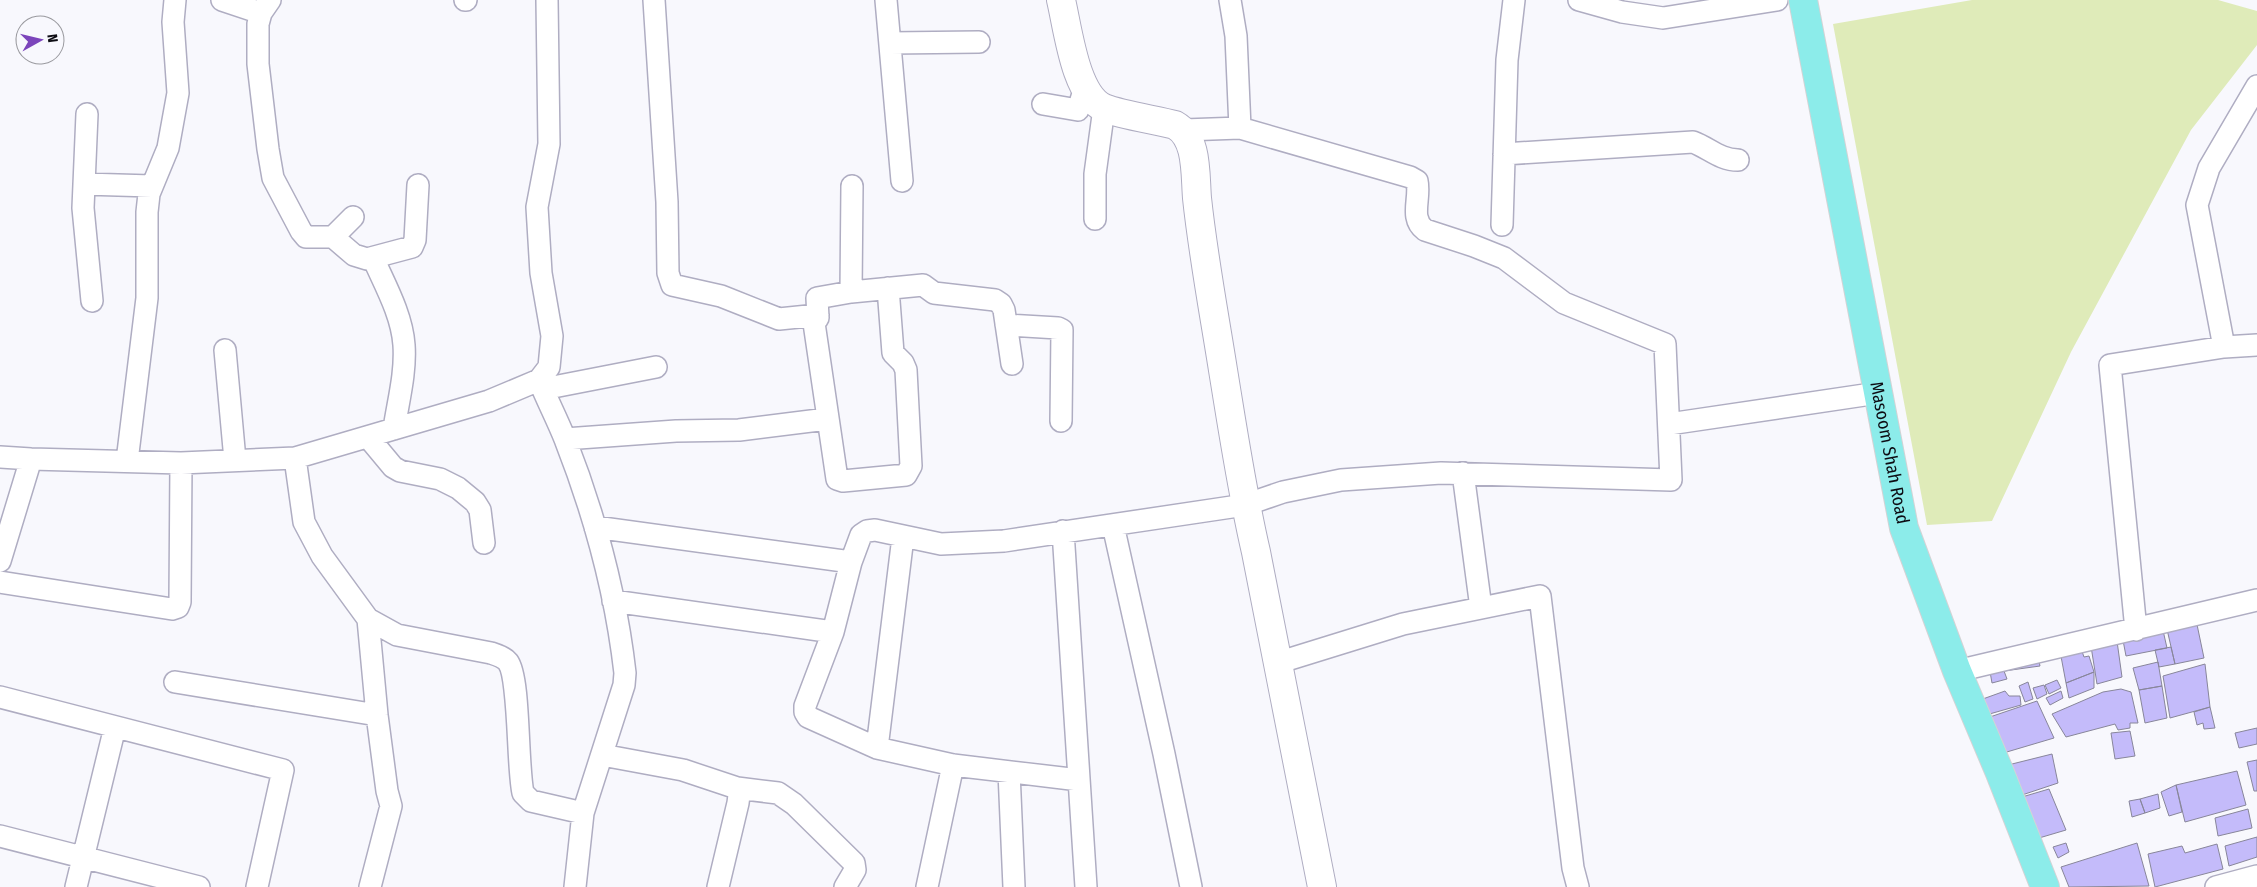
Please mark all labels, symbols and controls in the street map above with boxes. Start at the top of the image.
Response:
north arrow [15,15,65,65]
text: N [43,33,61,44]
street label: Masoom Shah Road [1865,380,1914,526]

